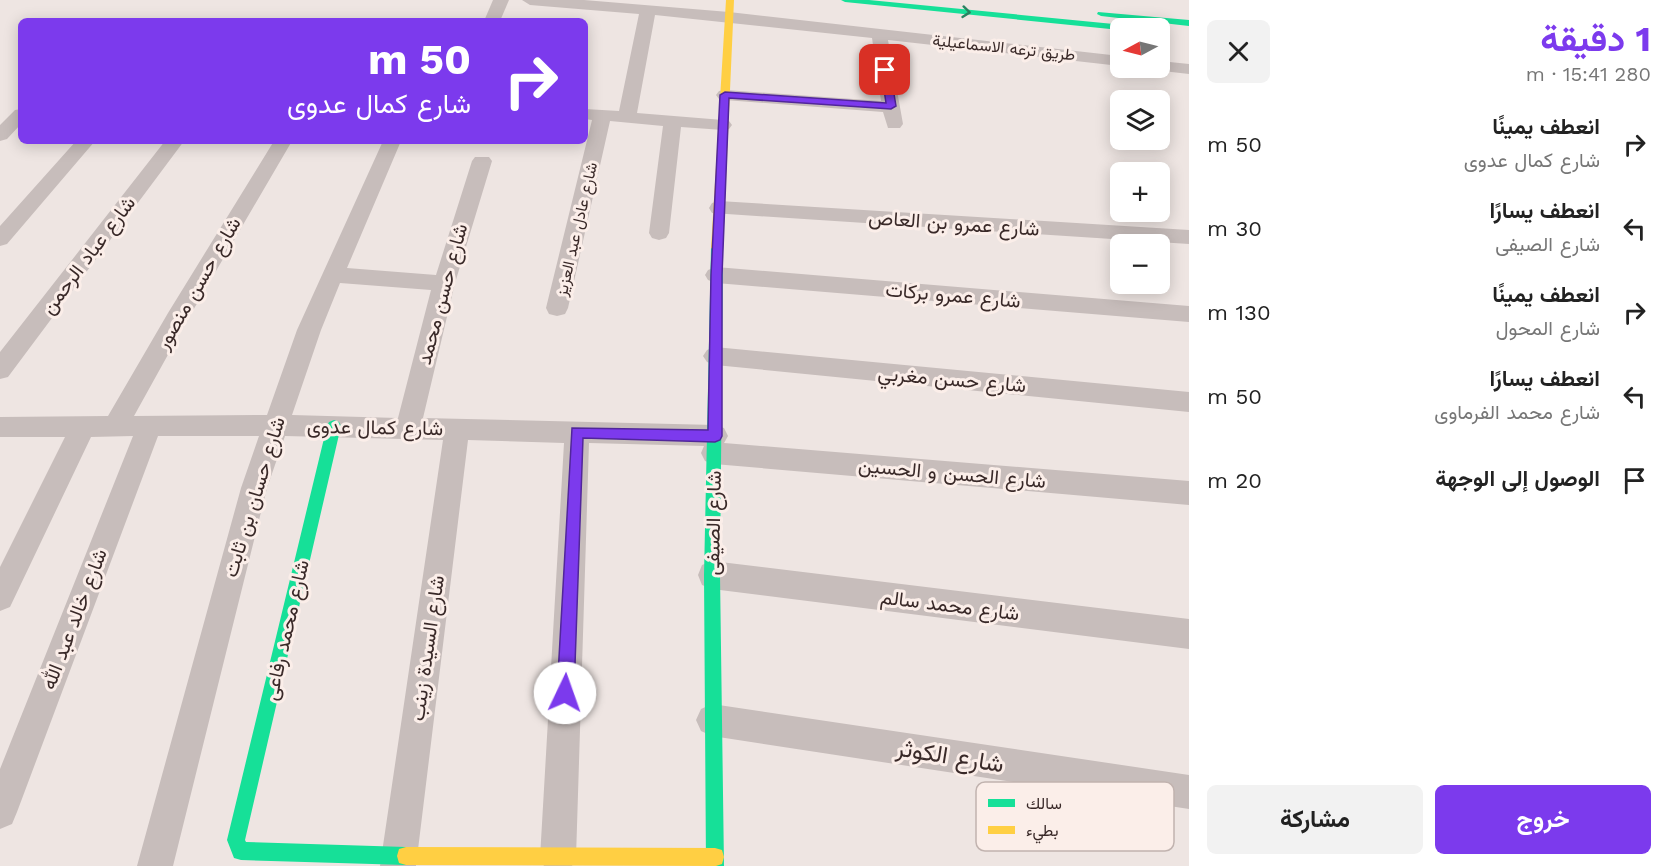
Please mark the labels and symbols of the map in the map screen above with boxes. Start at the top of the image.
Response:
one-way arrow [962,5,971,18]
north arrow [1110,18,1170,78]
street label: طريق ترعه الاسماعيلية [932,31,1076,65]
pin [859,44,910,95]
street label: شارع عادل عبد العزيز [552,160,603,299]
street label: شارع عباد الرحمن [36,191,142,320]
street label: شارع عمرو بن العاص [868,205,1040,243]
street label: شارع حسن منصور [150,213,247,355]
street label: شارع حسن محمد [412,221,474,368]
street label: شارع عمرو بركات [884,277,1022,315]
street label: شارع حسن مغربي [876,361,1027,402]
street label: شارع حسان بن ثابت [218,414,292,581]
street label: شارع كمال عدوى [307,414,443,442]
street label: شارع الحسن و الحسين [857,453,1047,495]
street label: شارع الصيفى [700,470,728,576]
street label: شارع خالد عبد الله [36,545,114,694]
street label: شارع محمد رفاعى [258,557,316,703]
street label: شارع السيدة زينب [405,574,451,723]
street label: شارع محمد سالم [879,585,1021,627]
position arrow [533,661,597,725]
street label: شارع الكوثر [893,734,1006,780]
legend [976,782,1174,851]
text: سالك [1026,794,1062,813]
text: بطيء [1026,821,1058,844]

